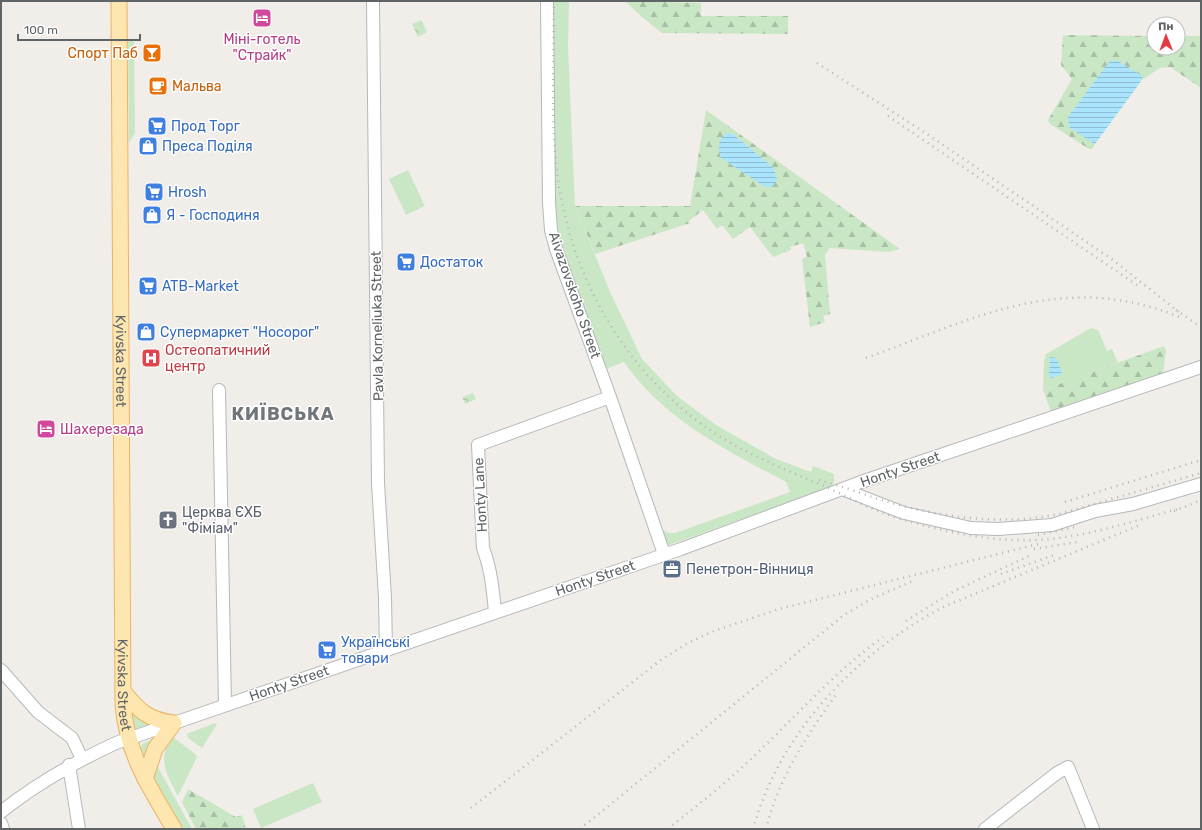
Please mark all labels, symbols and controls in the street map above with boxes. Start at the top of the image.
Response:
hotel icon: Міні-готель "Страйк" [251,7,273,29]
scale bar [18,16,140,42]
north arrow [1146,16,1186,56]
text: Пн [1158,20,1174,33]
text: 100 m [24,23,58,37]
place label: Міні-готель "Страйк" [223,31,301,64]
bar icon: Спорт Паб [141,42,163,64]
place label: Спорт Паб [68,45,138,62]
cafe icon: Мальва [147,75,169,97]
place label: Мальва [172,78,222,95]
supermarket icon: Прод Торг [146,115,168,137]
place label: Прод Торг [171,118,240,135]
shop icon: Преса Поділя [137,135,159,157]
place label: Преса Поділя [162,138,253,155]
supermarket icon: Hrosh [143,181,165,203]
place label: Hrosh [168,184,207,201]
shop icon: Я - Господиня [141,204,163,226]
place label: Я - Господиня [166,207,260,224]
street label: Aivazovskoho Street [545,230,604,361]
street label: Pavla Korneliuka Street [368,250,387,401]
supermarket icon: Достаток [395,251,417,273]
place label: Достаток [420,254,484,271]
supermarket icon: ATB-Market [137,275,159,297]
place label: ATB-Market [162,278,239,295]
street label: Kyivska Street [112,315,129,408]
shop icon: Супермаркет "Носорог" [135,321,157,343]
place label: Супермаркет "Носорог" [160,324,319,341]
place label: Остеопатичний центр [165,342,270,375]
hospital icon: Остеопатичний центр [140,347,162,369]
district label: КИЇВСЬКА [231,402,335,425]
hotel icon: Шахерезада [35,418,57,440]
place label: Шахерезада [60,421,144,438]
street label: Honty Street [858,448,943,491]
street label: Honty Lane [470,457,491,533]
place label: Церква ЄХБ "Фіміам" [182,504,262,537]
church icon: Церква ЄХБ "Фіміам" [157,509,179,531]
street label: Honty Street [553,557,638,600]
office icon: Пенетрон-Вінниця [661,558,683,580]
place label: Пенетрон-Вінниця [686,561,814,578]
place label: Українські товари [341,634,410,667]
street label: Kyivska Street [114,639,135,733]
supermarket icon: Українські товари [316,639,338,661]
street label: Honty Street [247,662,332,705]

